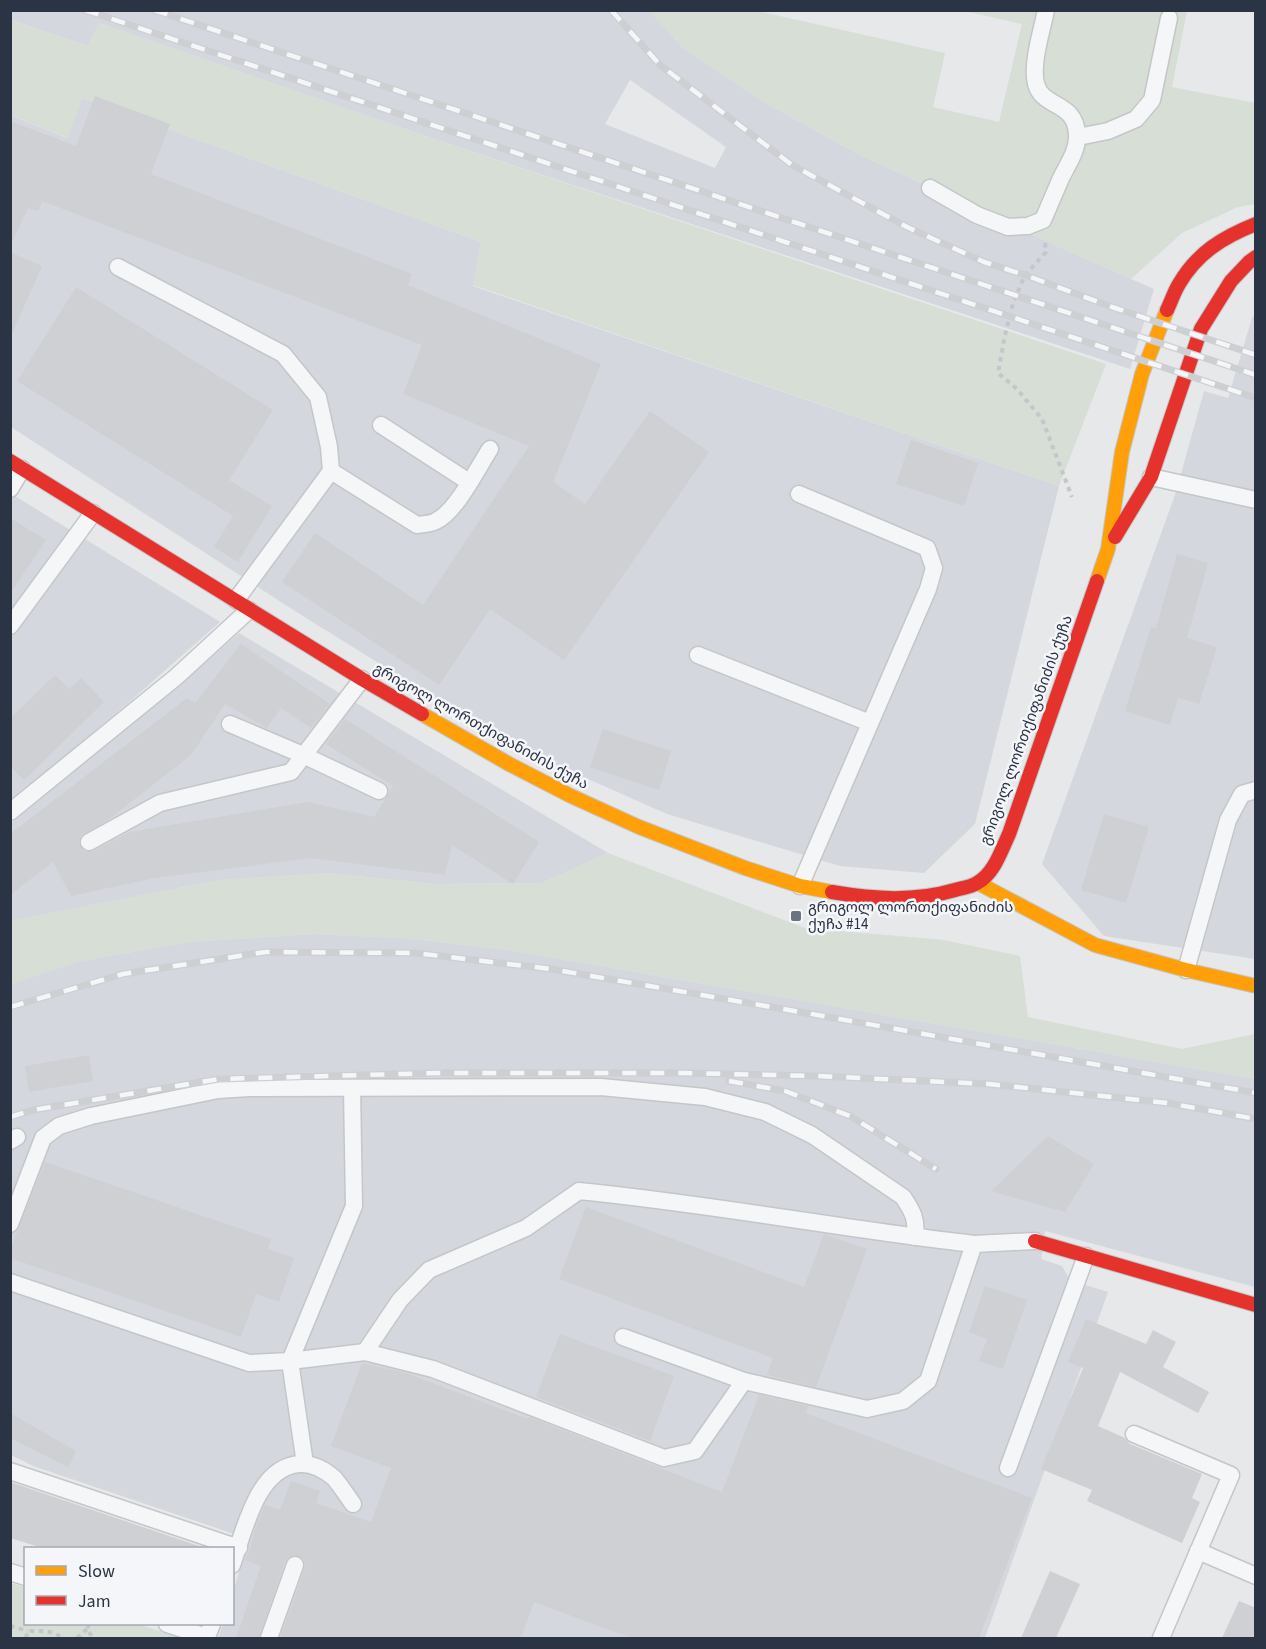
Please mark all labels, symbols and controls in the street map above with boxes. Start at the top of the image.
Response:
street label: გრიგოლ ლორთქიფანიძის ქუჩა [975,612,1078,848]
street label: გრიგოლ ლორთქიფანიძის ქუჩა [369,658,592,795]
place label: გრიგოლ ლორთქიფანიძის ქუჩა #14 [808,897,1013,935]
marker: გრიგოლ ლორთქიფანიძის ქუჩა #14 [789,909,803,923]
legend [24,1547,234,1625]
text: Slow [78,1559,115,1584]
text: Jam [78,1589,111,1614]

